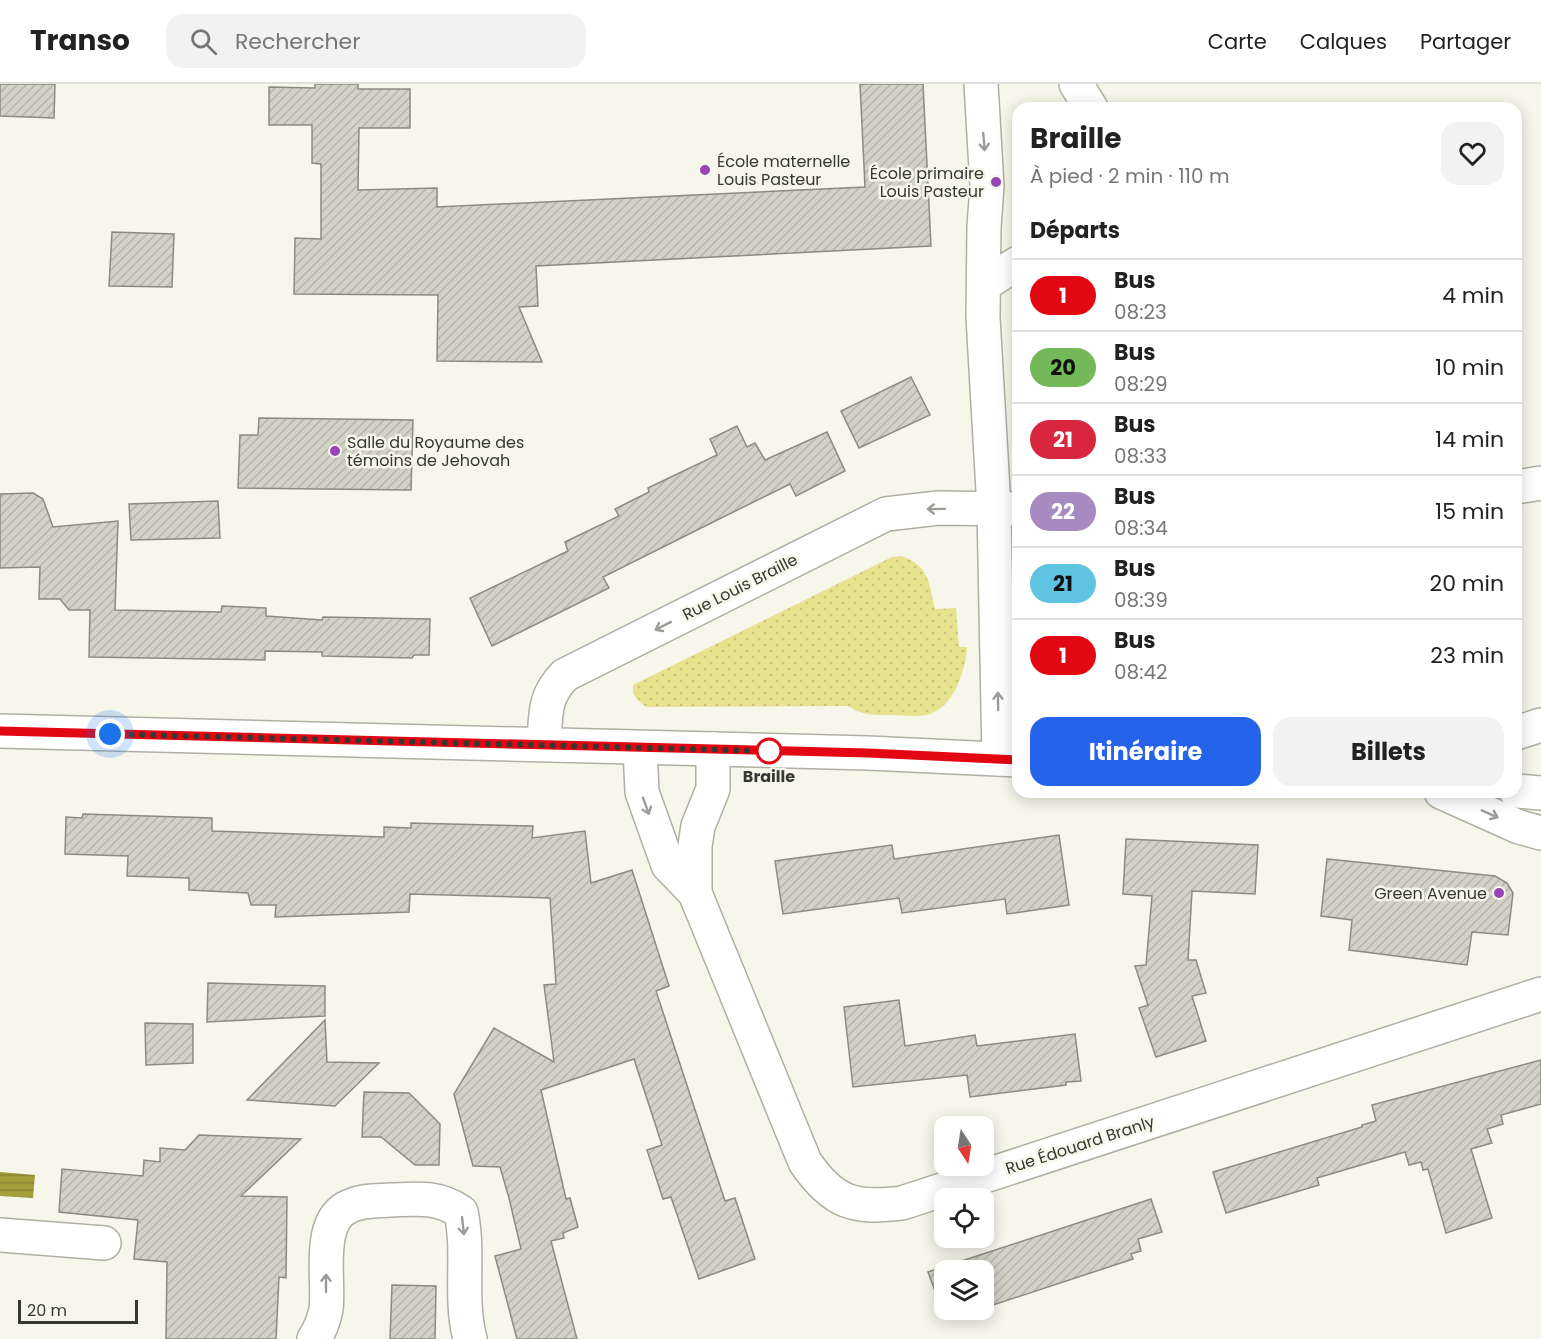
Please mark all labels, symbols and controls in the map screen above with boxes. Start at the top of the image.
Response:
search box [166,14,586,68]
text: Transo [30,21,130,60]
icon: search [187,25,220,58]
text: Rechercher [235,26,360,57]
text: Carte [1208,27,1267,56]
text: Calques [1300,27,1387,56]
text: Partager [1420,27,1511,56]
text: Braille [1030,119,1121,158]
button: heart [1441,122,1504,185]
one-way arrow [979,132,990,152]
place label: École maternelle Louis Pasteur [717,150,850,191]
place label: École primaire Louis Pasteur [870,162,984,203]
text: À pied · 2 min · 110 m [1030,162,1229,190]
marker: École maternelle Louis Pasteur [698,163,712,177]
marker: École primaire Louis Pasteur [989,175,1003,189]
text: Départs [1030,215,1120,246]
text: Bus [1114,265,1156,296]
text: 4 min [1442,280,1504,311]
text: 1 [1059,281,1067,310]
text: 08:23 [1114,298,1167,326]
text: Bus [1114,337,1156,368]
text: 10 min [1435,352,1504,383]
text: 20 [1050,353,1076,382]
text: 08:29 [1114,370,1168,398]
text: Bus [1114,409,1156,440]
text: 14 min [1435,424,1504,455]
text: 21 [1053,425,1073,454]
place label: Salle du Royaume des témoins de Jehovah [347,431,524,472]
text: 08:33 [1114,442,1167,470]
marker: Salle du Royaume des témoins de Jehovah [328,444,342,458]
text: Bus [1114,481,1156,512]
text: 15 min [1435,496,1504,527]
text: 22 [1051,497,1075,526]
one-way arrow [927,503,947,515]
text: 08:34 [1114,514,1168,542]
street label: Rue Louis Braille [678,548,802,626]
text: Bus [1114,553,1156,584]
text: 20 min [1430,568,1504,599]
text: 21 [1053,569,1073,598]
text: 08:39 [1114,586,1168,614]
one-way arrow [655,620,672,632]
text: Bus [1114,625,1156,656]
text: 23 min [1430,640,1504,671]
text: 1 [1059,641,1067,670]
text: 08:42 [1114,658,1168,686]
one-way arrow [992,691,1004,711]
button: Itinéraire [1030,717,1261,786]
button: Billets [1273,717,1504,786]
your location [95,719,125,749]
marker: Braille [756,738,782,764]
place label: Braille [743,765,795,788]
one-way arrow [642,796,653,815]
one-way arrow [1481,809,1499,821]
place label: Green Avenue [1374,882,1487,905]
marker: Green Avenue [1492,886,1506,900]
street label: Rue Édouard Branly [1003,1110,1157,1180]
north arrow [934,1116,994,1176]
map controls [934,1116,994,1320]
button: locate [934,1188,994,1248]
one-way arrow [458,1216,469,1236]
button: layers [934,1260,994,1320]
one-way arrow [320,1274,332,1294]
scale bar [18,1297,138,1324]
text: 20 m [27,1299,67,1322]

